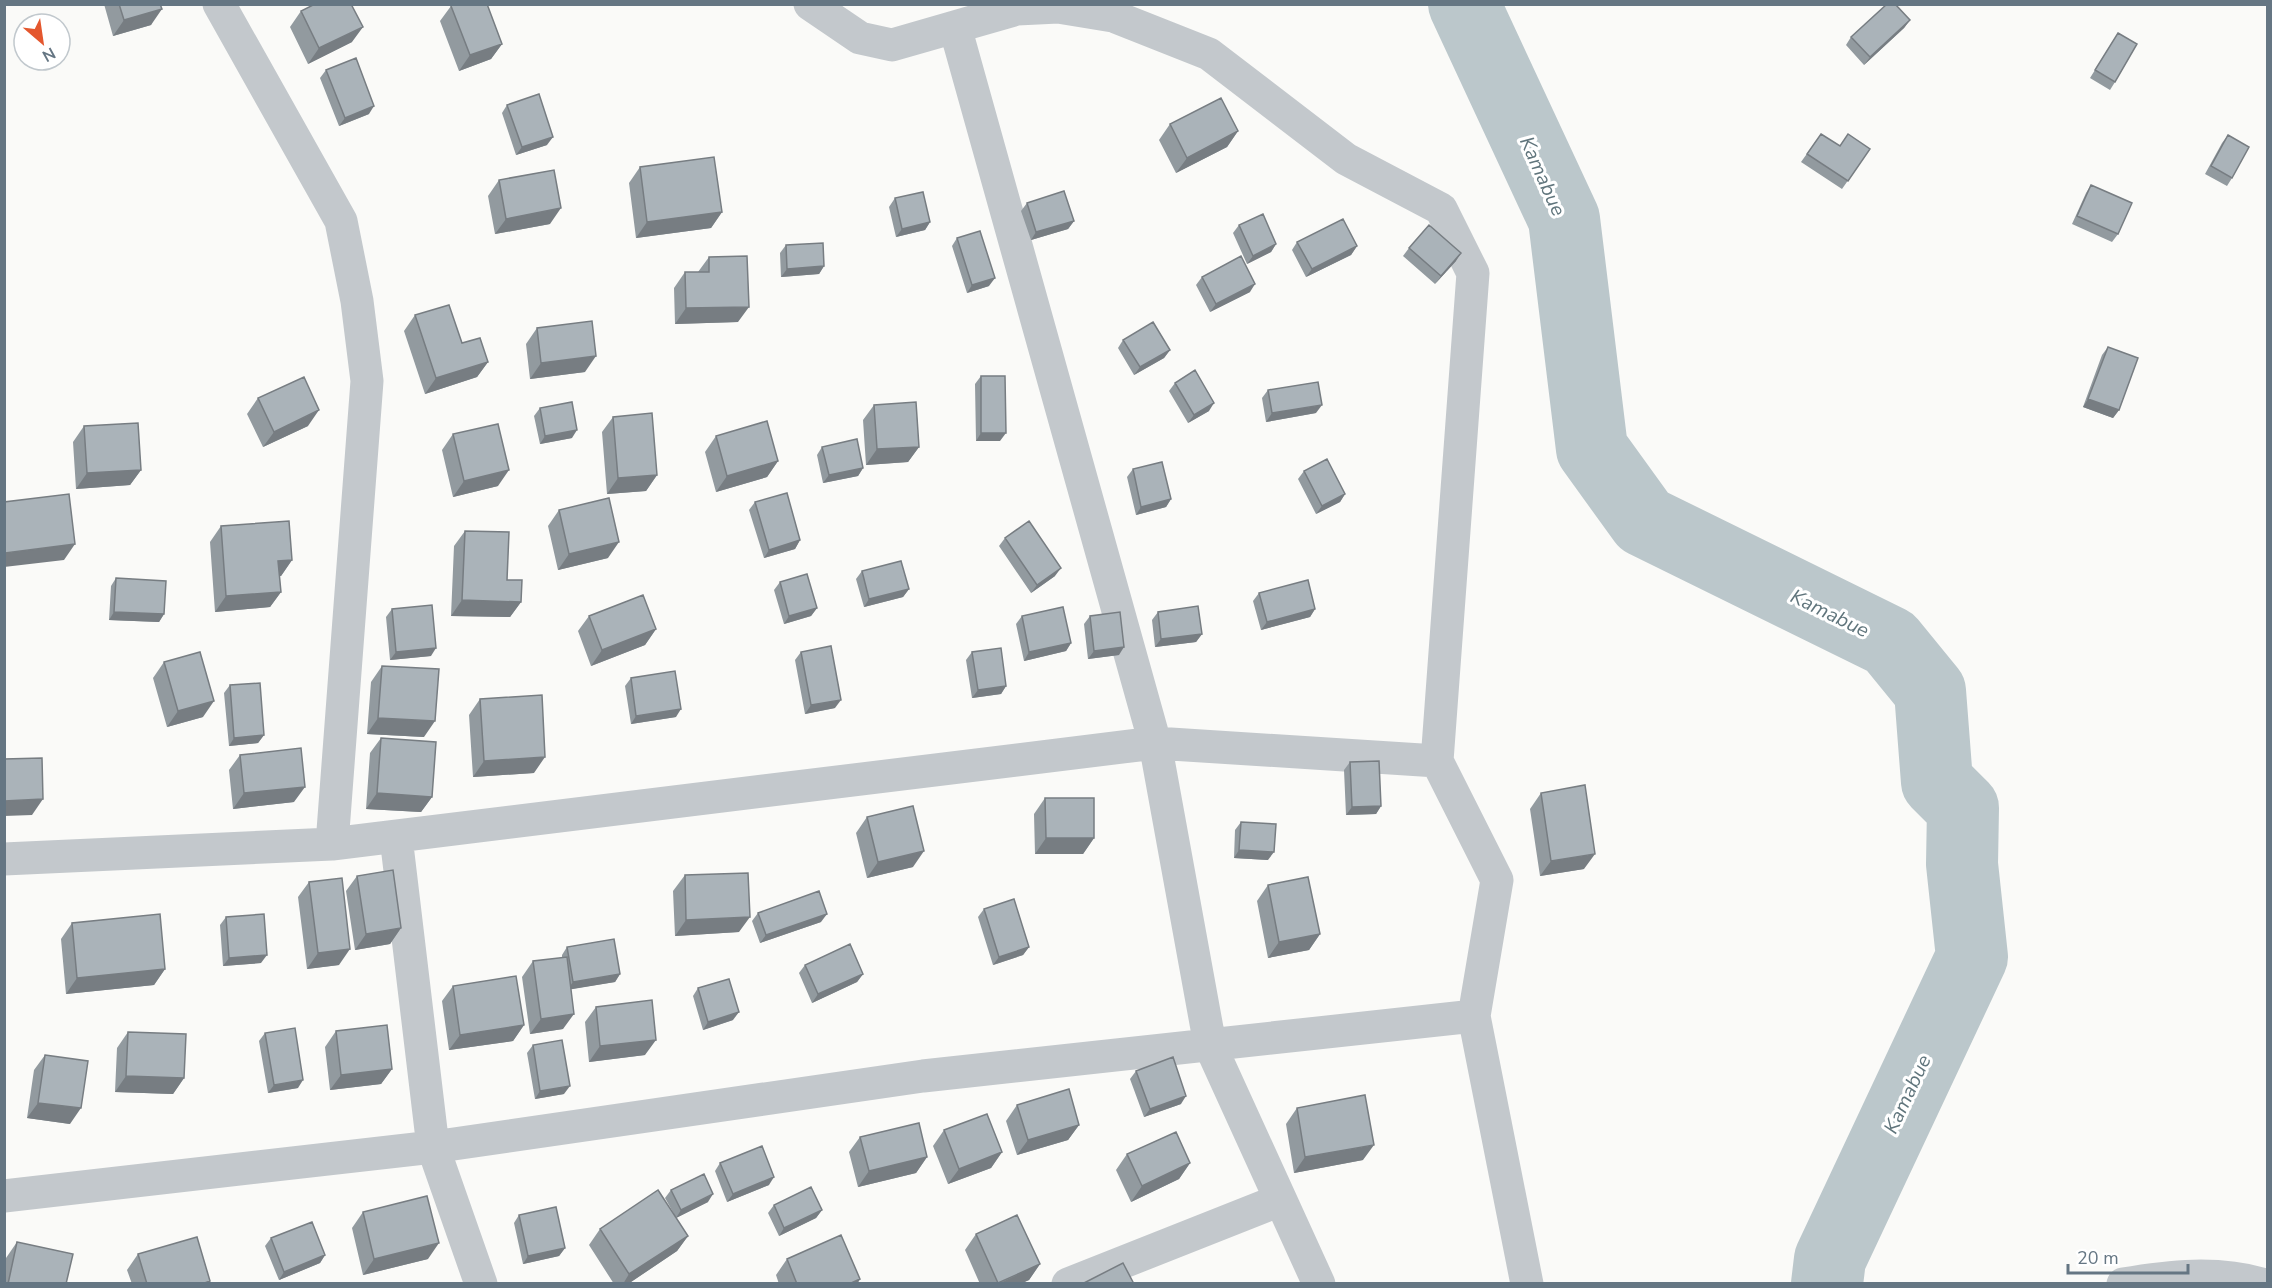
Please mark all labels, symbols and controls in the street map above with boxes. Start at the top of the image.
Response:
north arrow [12,12,72,72]
text: N [38,42,59,67]
water label: Kamabue [1513,132,1572,221]
water label: Kamabue [1786,583,1874,644]
water label: Kamabue [1877,1050,1938,1138]
scale bar [2068,1237,2188,1275]
text: 20 m [2077,1246,2119,1270]

